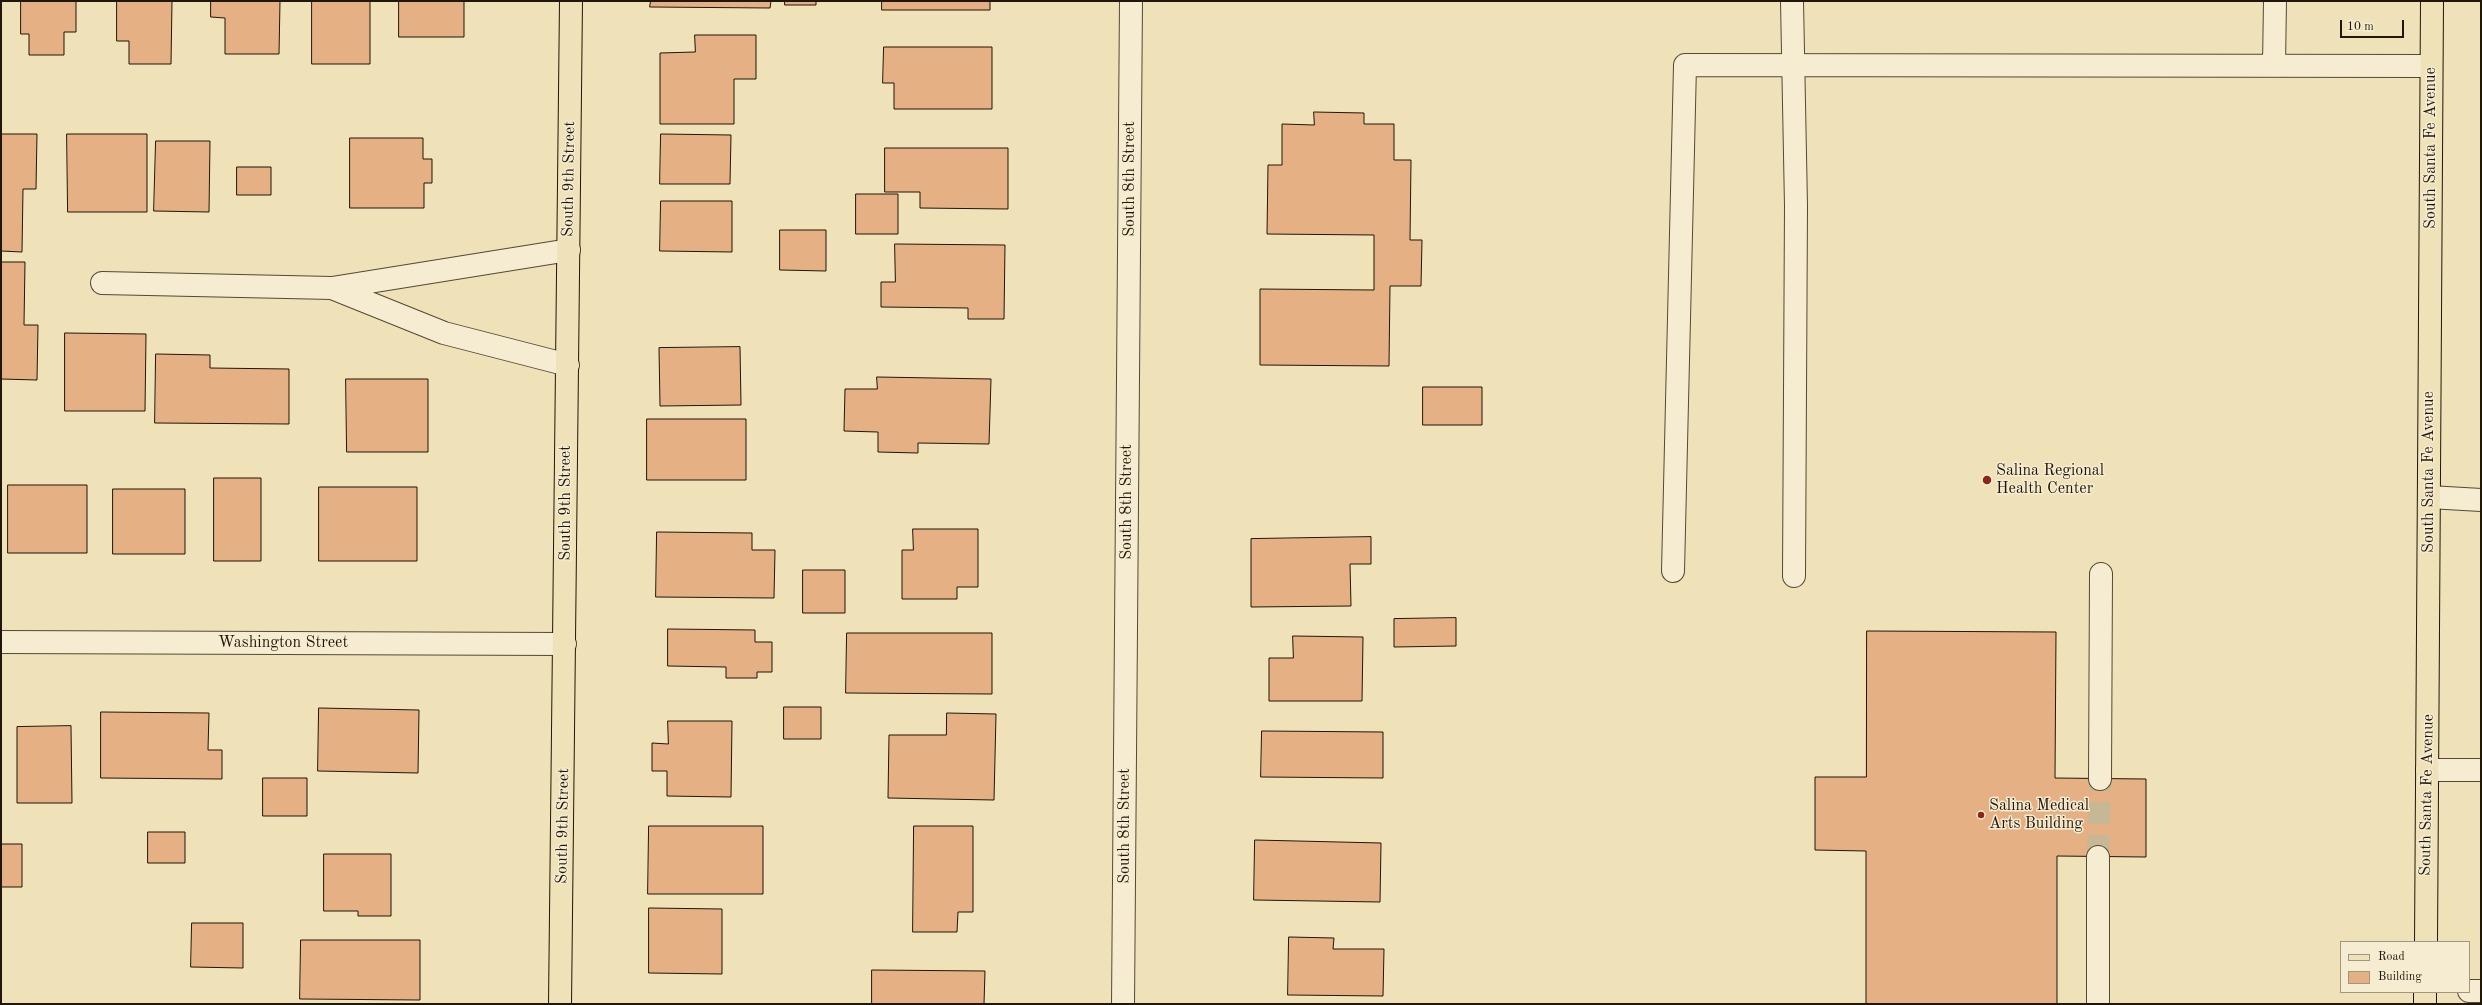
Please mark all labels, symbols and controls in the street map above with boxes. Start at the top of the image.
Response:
scale bar [2342,12,2406,38]
text: 10 m [2347,21,2374,33]
street label: South Santa Fe Avenue [2421,67,2441,229]
street label: South 9th Street [558,121,580,237]
street label: South 8th Street [1120,121,1140,237]
street label: South Santa Fe Avenue [2419,391,2439,553]
street label: South 8th Street [1117,444,1137,560]
street label: South 9th Street [556,445,576,561]
place label: Salina Regional Health Center [1996,461,2104,499]
marker: Salina Regional Health Center [1981,474,1993,486]
street label: Washington Street [218,633,348,653]
street label: South Santa Fe Avenue [2416,714,2438,876]
street label: South 9th Street [552,768,574,884]
street label: South 8th Street [1115,768,1135,884]
place label: Salina Medical Arts Building [1989,796,2089,834]
marker: Salina Medical Arts Building [1976,810,1986,820]
legend [2340,941,2470,993]
text: Road [2378,951,2405,963]
text: Building [2378,971,2422,983]

